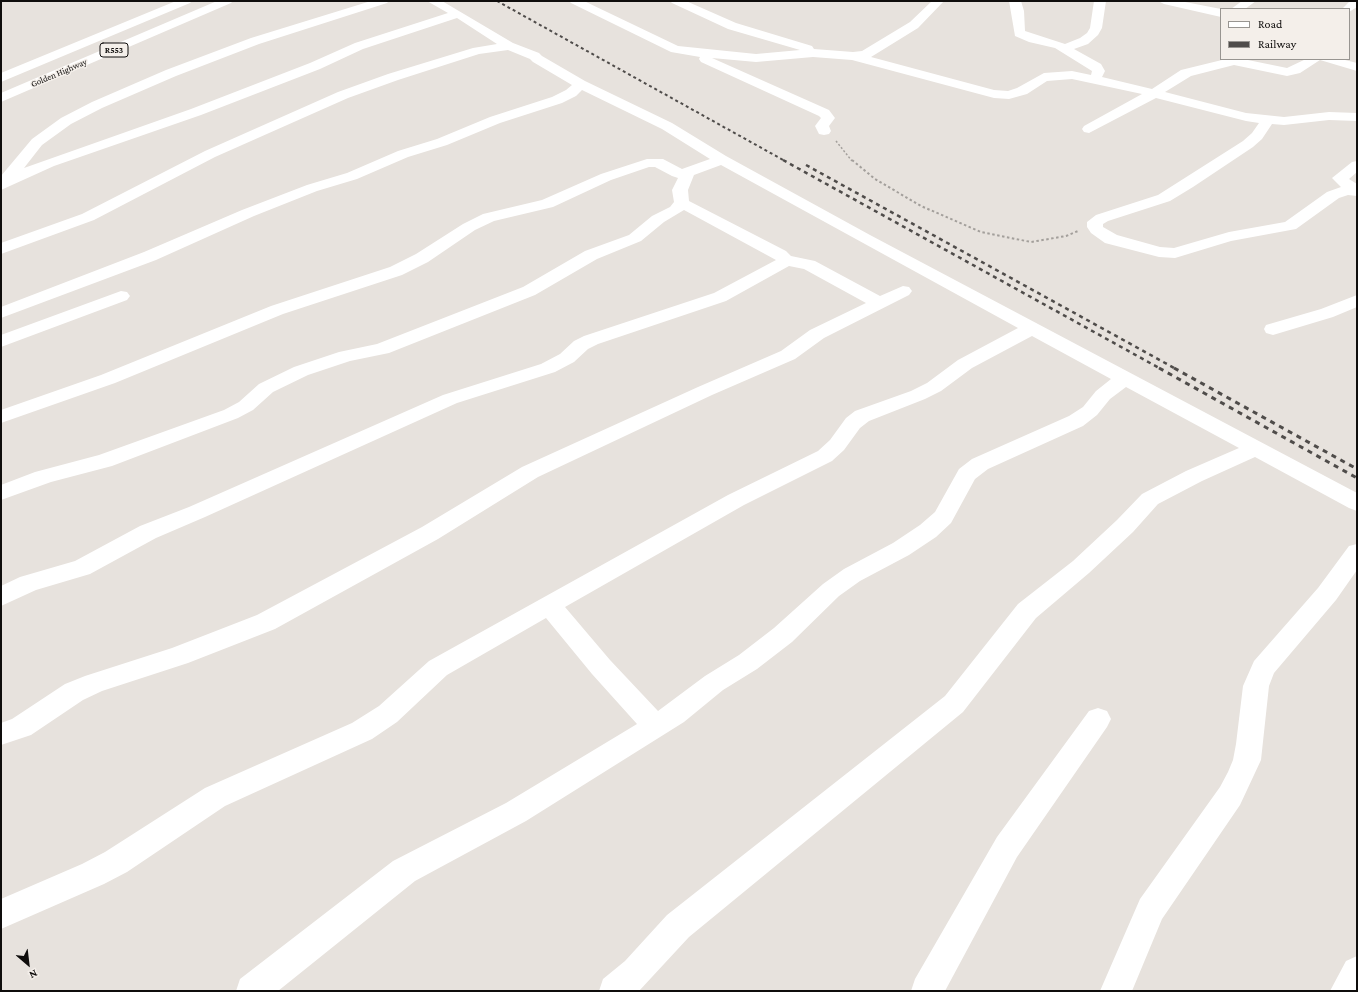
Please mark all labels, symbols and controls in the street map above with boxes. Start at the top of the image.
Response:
legend [1220,8,1350,60]
text: Road [1258,17,1282,31]
text: Railway [1258,37,1296,51]
road number: R553 [100,43,128,57]
street label: Golden Highway [29,56,89,90]
north arrow [8,944,48,984]
text: N [28,968,40,982]

